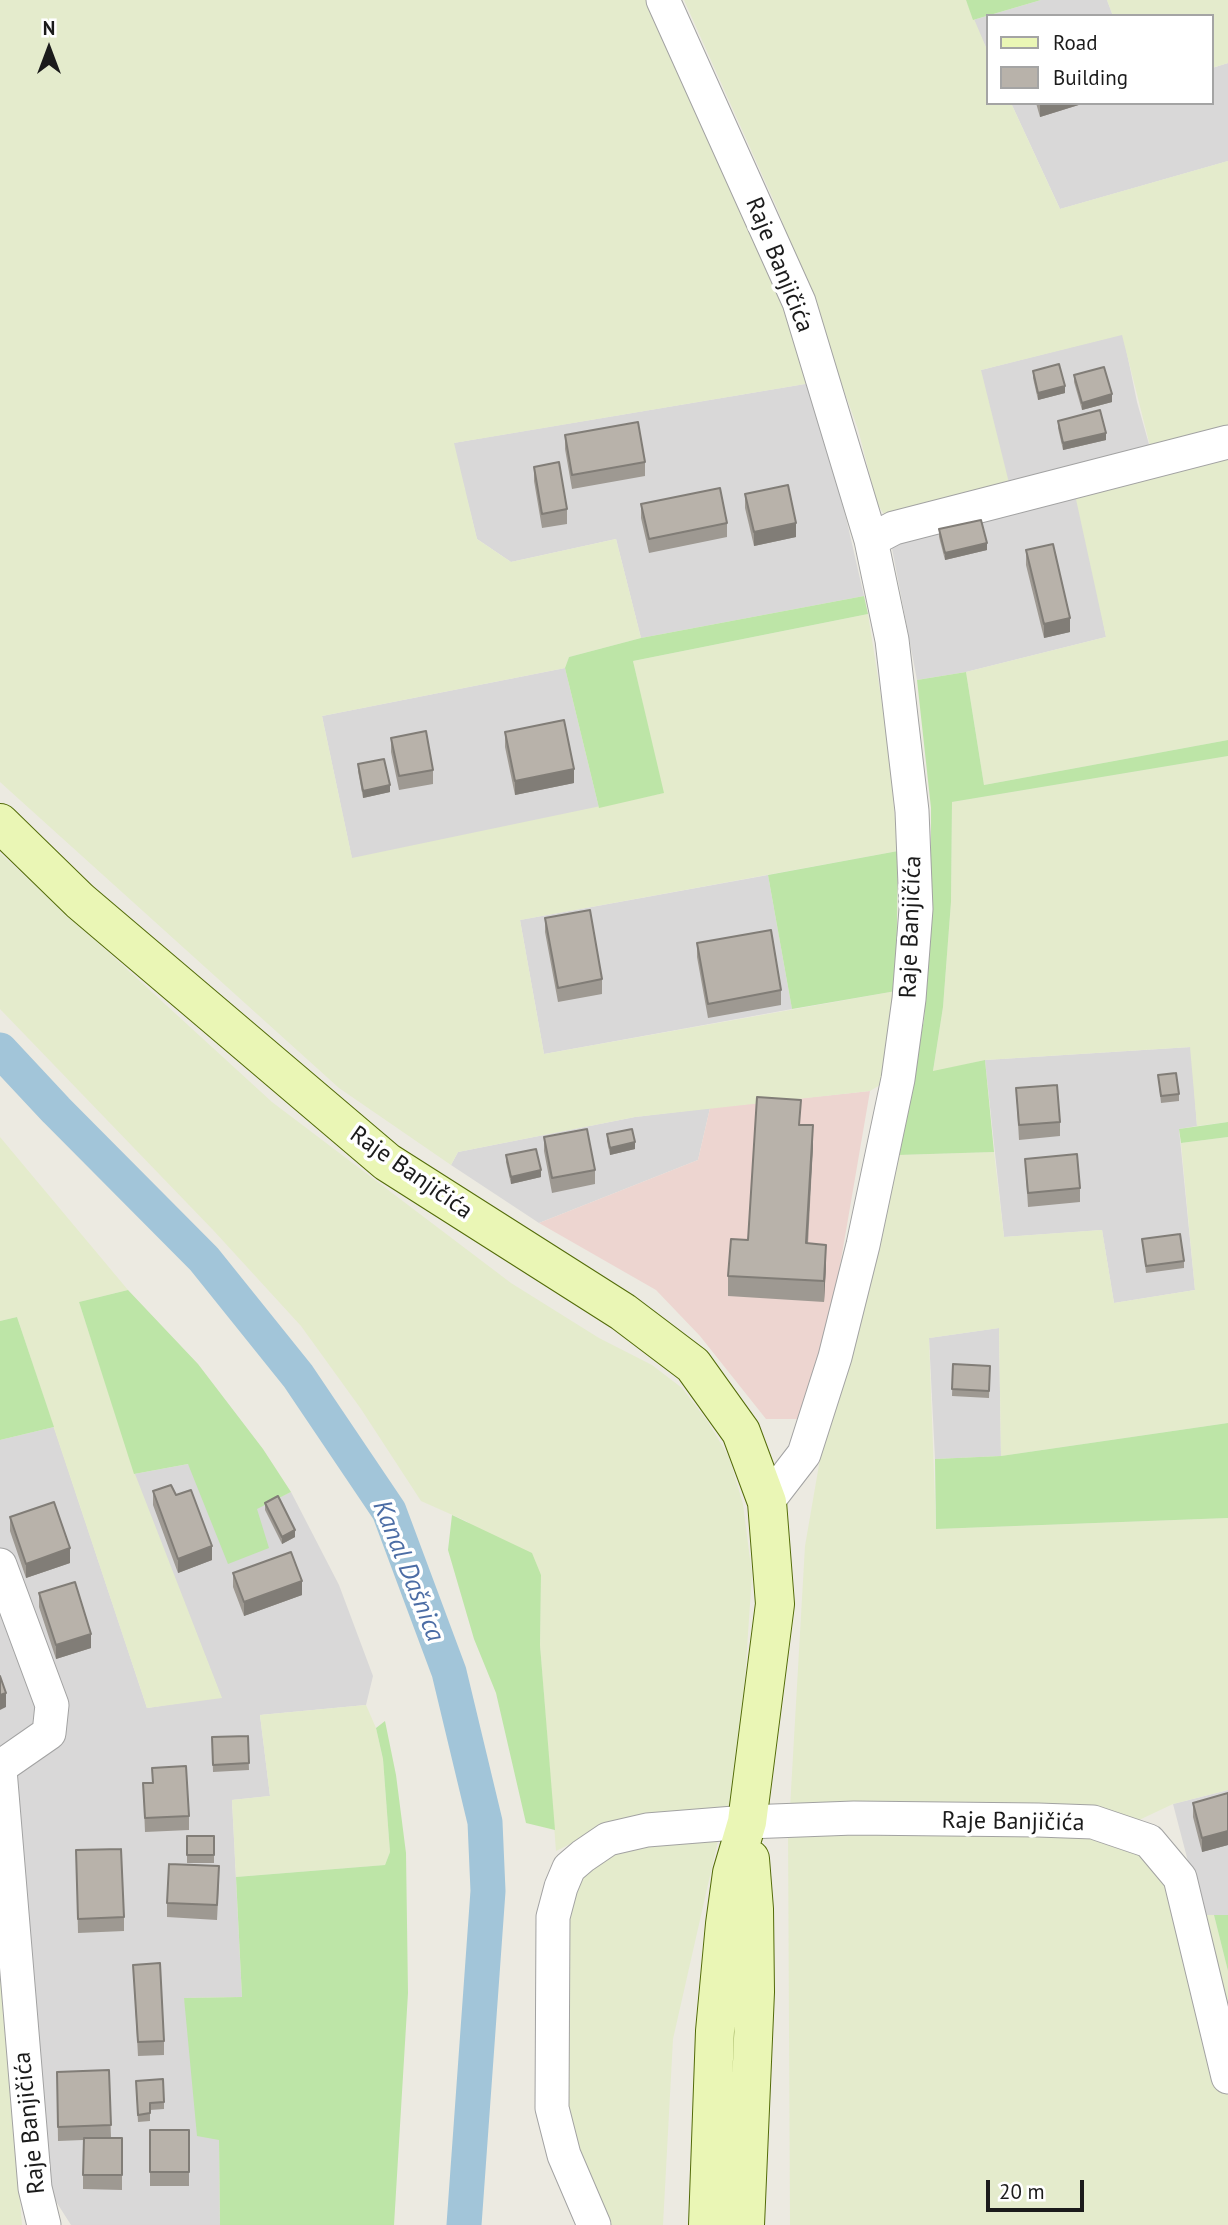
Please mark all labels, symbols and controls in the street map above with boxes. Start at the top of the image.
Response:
north arrow [14,14,84,84]
legend [986,14,1214,105]
text: N [43,16,55,40]
text: Road [1053,29,1097,56]
text: Building [1053,64,1128,91]
street label: Raje Banjičića [739,193,819,337]
street label: Raje Banjičića [894,855,928,999]
street label: Raje Banjičića [344,1120,478,1226]
water label: Kanal Dašnica [366,1496,450,1646]
street label: Raje Banjičića [941,1806,1085,1838]
street label: Raje Banjičića [8,2050,52,2196]
scale bar [990,2166,1088,2210]
text: 20 m [999,2178,1045,2205]

